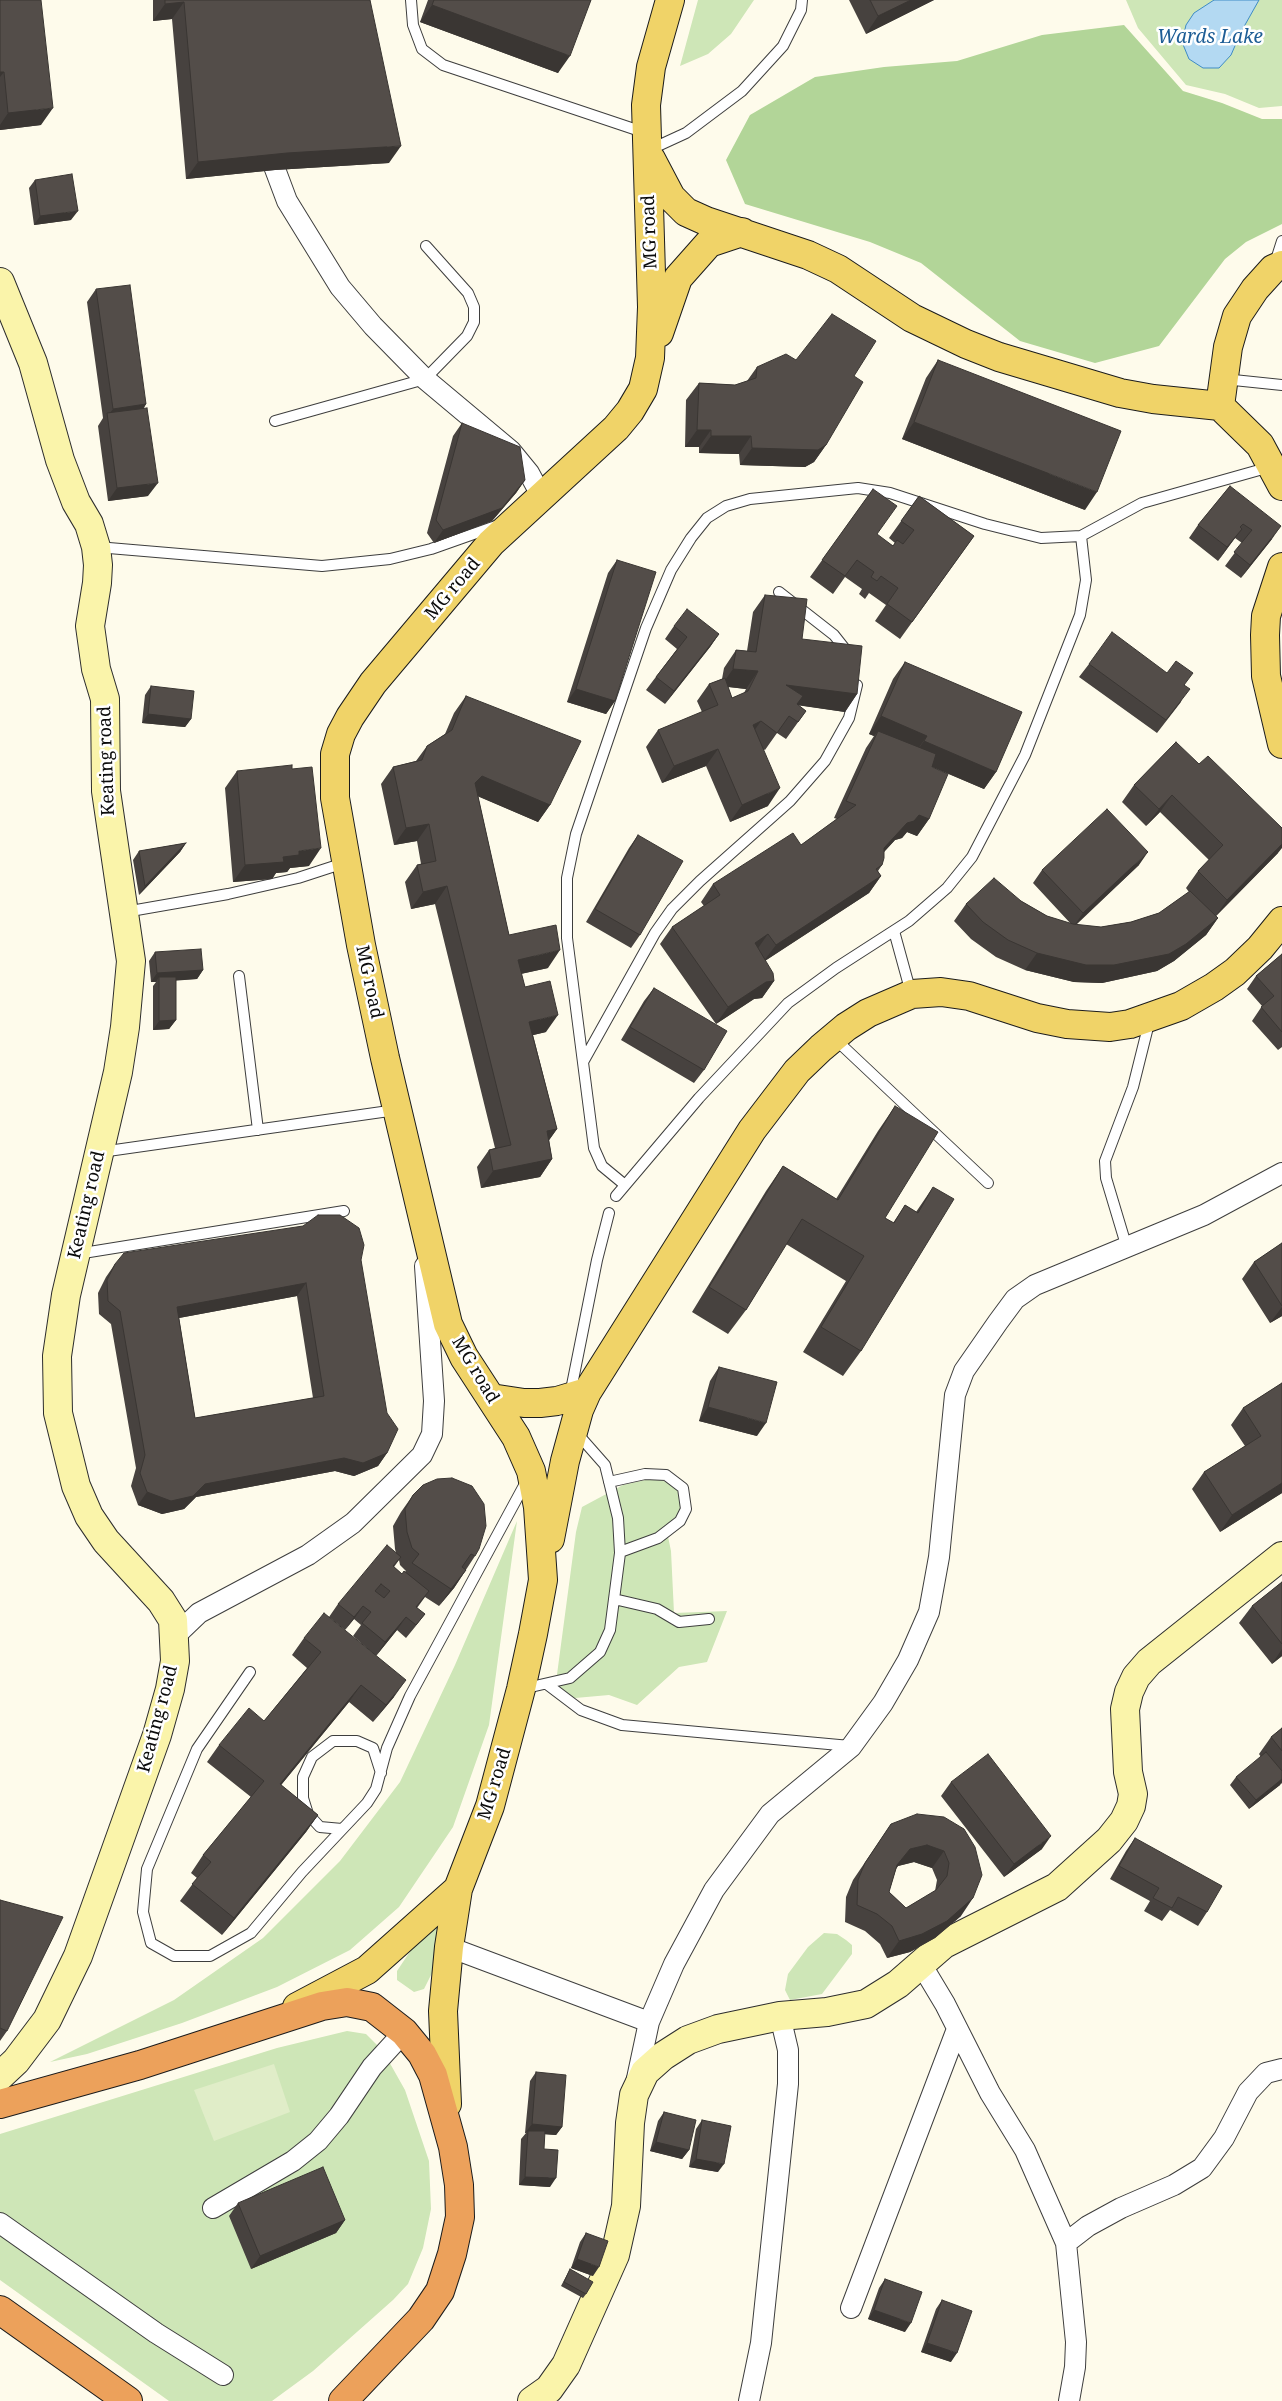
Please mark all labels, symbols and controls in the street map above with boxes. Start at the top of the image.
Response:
water label: Wards Lake [1157,27,1263,49]
street label: MG road [638,194,662,270]
street label: MG road [421,554,485,624]
street label: Keating road [94,706,120,816]
street label: MG road [351,943,387,1021]
street label: Keating road [64,1149,110,1261]
street label: MG road [447,1333,503,1407]
street label: Keating road [133,1663,183,1775]
street label: MG road [474,1745,516,1823]

